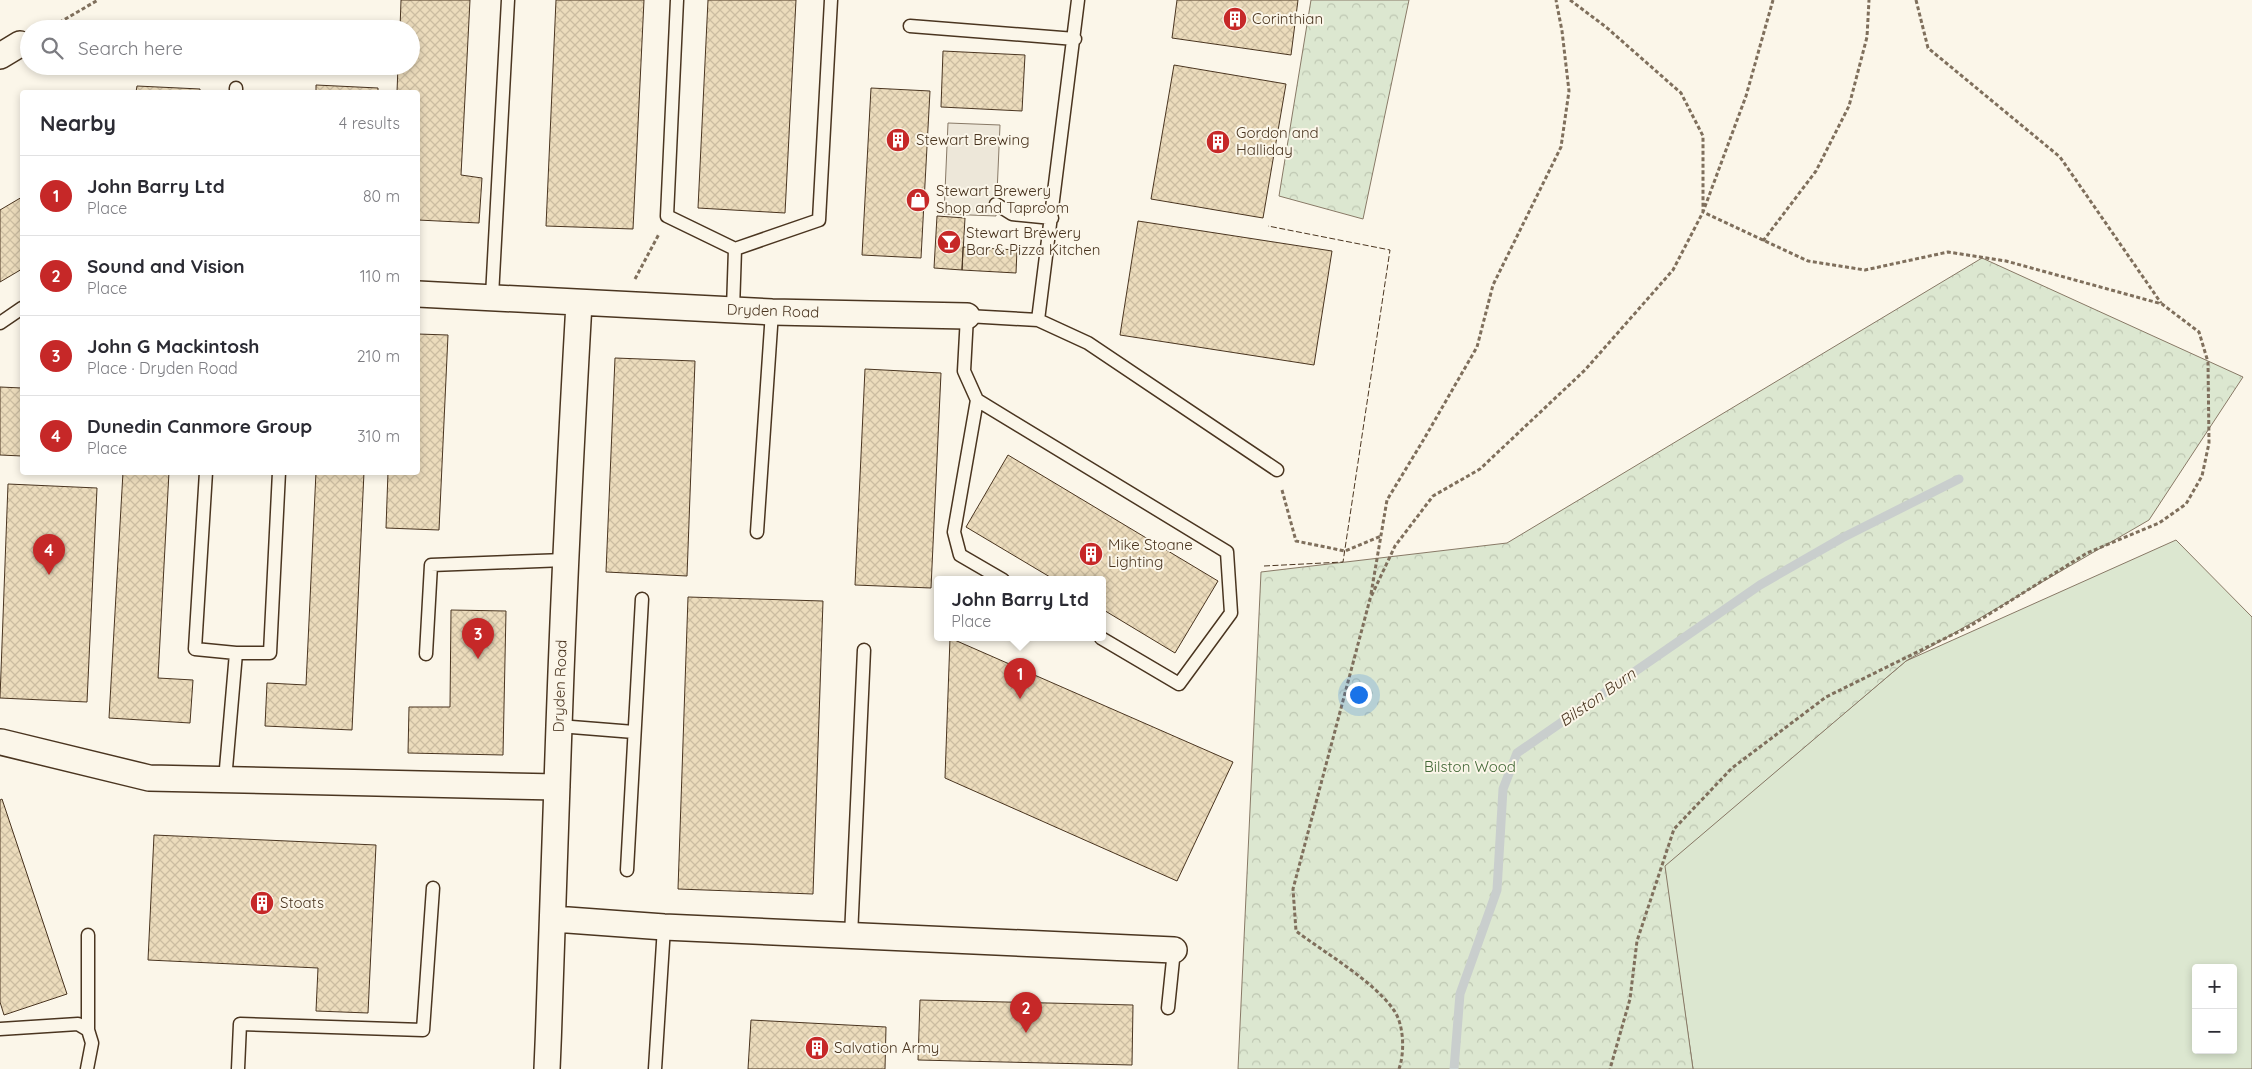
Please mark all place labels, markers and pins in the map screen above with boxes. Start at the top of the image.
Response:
building icon: Corinthian [1222,6,1248,32]
place label: Corinthian [1252,9,1323,28]
place label: Gordon and Halliday [1236,123,1319,159]
building icon: Stewart Brewing [885,127,911,153]
building icon: Gordon and Halliday [1205,129,1231,155]
place label: Stewart Brewing [916,130,1030,149]
place label: Stewart Brewery Shop and Taproom [936,181,1069,217]
shop icon: Stewart Brewery Shop and Taproom [905,187,931,213]
place label: Stewart Brewery Bar & Pizza Kitchen [966,223,1101,259]
bar icon: Stewart Brewery Bar & Pizza Kitchen [936,229,962,255]
pin: 4 [33,534,65,575]
place label: Mike Stoane Lighting [1108,535,1193,571]
building icon: Mike Stoane Lighting [1078,541,1104,567]
pin: 3 [462,618,494,659]
pin: 1 [1004,658,1036,699]
building icon: Stoats [249,890,275,916]
place label: Stoats [280,893,324,912]
pin: 2 [1010,992,1042,1033]
building icon: Salvation Army [804,1035,830,1061]
place label: Salvation Army [834,1038,939,1057]

